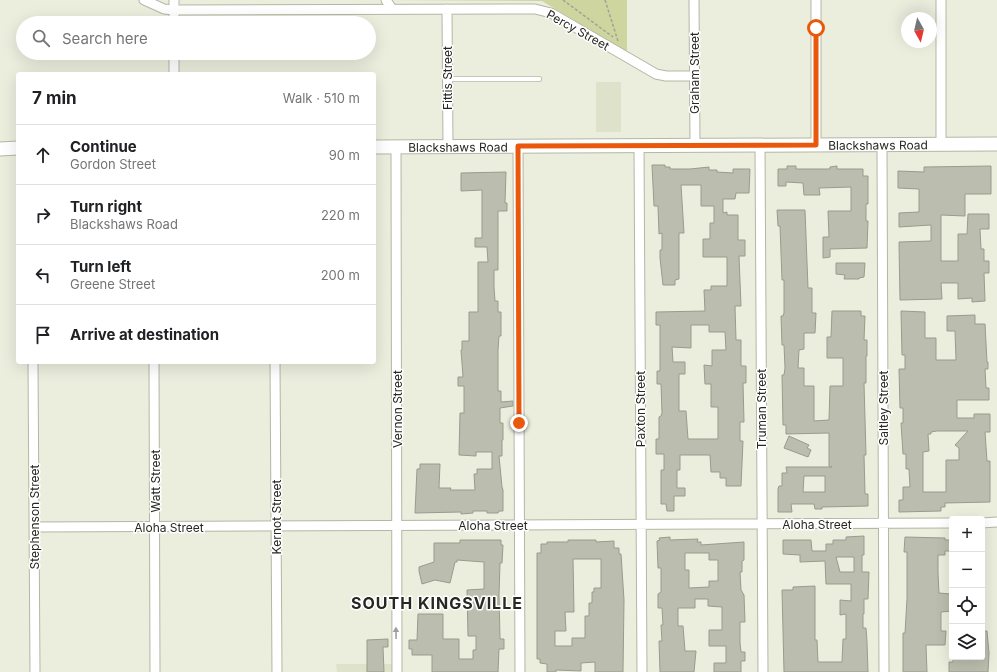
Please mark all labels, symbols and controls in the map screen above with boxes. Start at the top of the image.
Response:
street label: Percy Street [544,7,612,53]
north arrow [901,12,937,48]
search box [16,16,376,60]
route start [807,19,825,37]
icon: search [30,27,52,49]
text: Search here [62,29,148,48]
street label: Graham Street [687,32,702,114]
street label: Fittis Street [440,46,455,110]
text: 7 min [32,88,77,108]
text: Walk · 510 m [283,90,360,106]
text: Continue [70,137,137,156]
street label: Blackshaws Road [828,137,928,152]
street label: Blackshaws Road [408,139,508,154]
icon: ahead [32,144,54,166]
text: 90 m [329,147,360,163]
text: Gordon Street [70,156,156,172]
text: Turn right [70,197,142,216]
icon: right [32,204,54,226]
text: 220 m [321,207,360,223]
text: Blackshaws Road [70,216,178,232]
text: Turn left [70,257,131,276]
icon: left [32,264,54,286]
text: 200 m [321,267,360,283]
text: Greene Street [70,276,155,292]
icon: arrive [32,324,54,346]
text: Arrive at destination [70,325,219,344]
street label: Truman Street [754,369,769,449]
street label: Vernon Street [390,370,405,448]
street label: Saltley Street [876,370,891,446]
street label: Paxton Street [633,371,648,447]
route end [510,414,528,432]
street label: Watt Street [148,450,163,512]
street label: Stephenson Street [27,464,42,569]
street label: Kernot Street [269,480,284,554]
map controls [949,516,985,660]
button: + [949,516,985,552]
street label: Aloha Street [782,517,852,532]
street label: Aloha Street [458,518,528,533]
street label: Aloha Street [134,520,204,535]
button: − [949,552,985,588]
button: locate [949,588,985,624]
district label: SOUTH KINGSVILLE [351,593,523,613]
button: layers [949,624,985,660]
one-way arrow [393,626,399,639]

